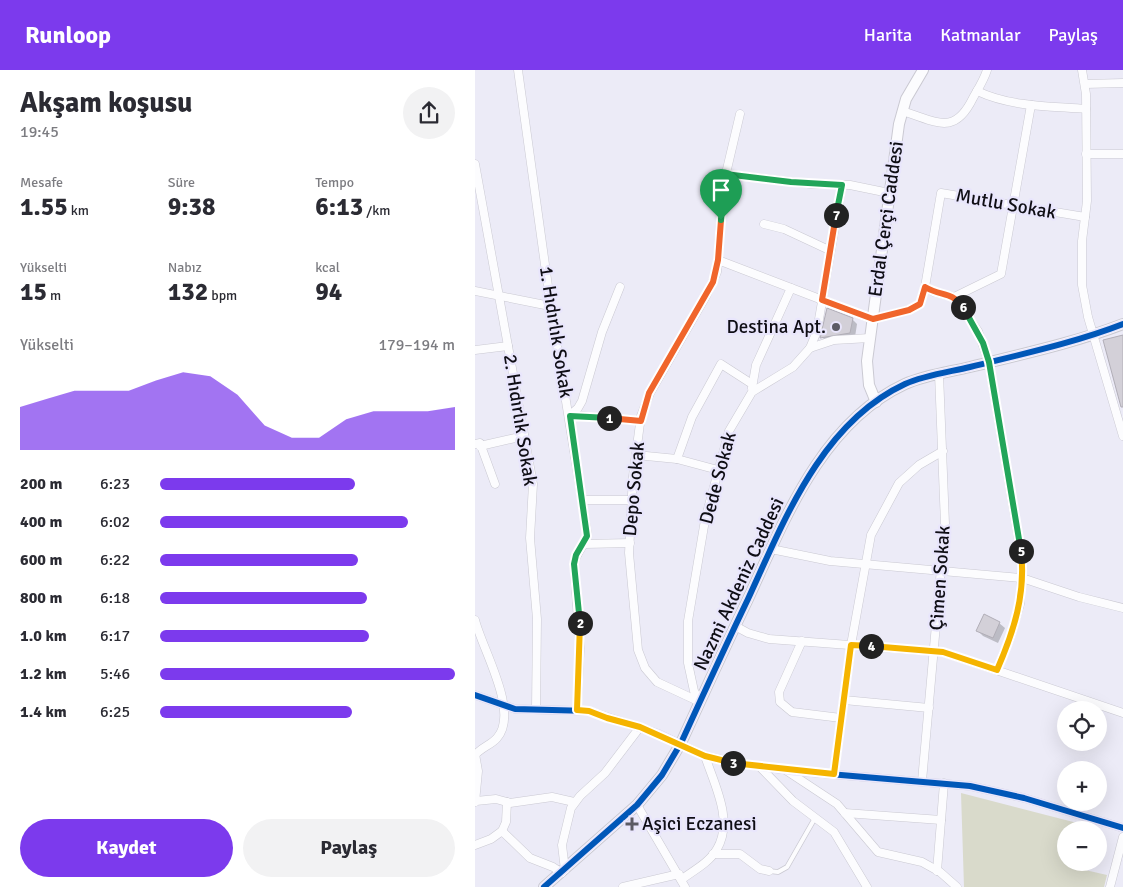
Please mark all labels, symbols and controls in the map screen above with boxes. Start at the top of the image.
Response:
text: Runloop [25,20,111,50]
text: Harita [864,24,912,46]
text: Katmanlar [940,24,1021,46]
text: Paylaş [1049,24,1098,46]
text: Akşam koşusu [20,86,192,120]
button: share [403,87,455,139]
text: 19:45 [20,122,59,142]
street label: Erdal Çerçi Caddesi [863,140,909,298]
pin [700,169,742,220]
text: Mesafe [20,174,63,191]
text: Süre [168,174,195,191]
text: Tempo [315,174,354,191]
icon: arrive [707,176,735,204]
street label: Mutlu Sokak [954,183,1058,225]
text: 1.55 [20,191,68,222]
text: 9:38 [168,191,216,222]
text: 6:13 [315,191,363,222]
text: km [68,202,89,219]
text: /km [363,202,390,219]
pin: 7 [823,202,849,228]
text: 7 [833,207,840,224]
text: Yükselti [20,259,67,276]
text: Nabız [168,259,202,276]
text: kcal [315,259,340,276]
street label: 1. Hıdırlık Sokak [534,264,578,400]
text: 15 [20,276,47,307]
text: 132 [168,276,208,307]
text: 94 [315,276,342,307]
text: m [47,287,61,304]
text: bpm [208,287,237,304]
pin: 6 [951,294,975,320]
text: 6 [960,299,967,316]
place label: Destina Apt. [726,315,826,339]
marker: Destina Apt. [830,321,842,333]
text: Yükselti [20,335,74,355]
text: 179–194 m [378,335,455,355]
street label: 2. Hıdırlık Sokak [498,352,542,488]
pin: 1 [597,406,621,430]
text: 1 [606,410,613,427]
street label: Dede Sokak [694,429,742,527]
street label: Depo Sokak [618,440,650,537]
text: 200 m [20,474,62,494]
text: 6:23 [100,474,130,494]
street label: Nazmi Akdeniz Caddesi [688,494,790,674]
text: 400 m [20,512,62,532]
text: 6:02 [100,512,130,532]
street label: Çimen Sokak [924,524,956,631]
pin: 5 [1009,538,1033,564]
text: 5 [1018,543,1025,560]
text: 600 m [20,550,62,570]
text: 6:22 [100,550,130,570]
text: 800 m [20,588,62,608]
text: 6:18 [100,588,130,608]
pin: 2 [567,610,593,636]
text: 2 [577,615,584,632]
text: 1.0 km [20,626,67,646]
text: 6:17 [100,626,130,646]
pin: 4 [859,634,883,658]
text: 4 [868,638,875,655]
text: 1.2 km [20,664,67,684]
text: 5:46 [100,664,130,684]
map controls [1057,701,1107,871]
button: locate [1057,701,1107,751]
text: 1.4 km [20,702,67,722]
text: 6:25 [100,702,130,722]
pin: 3 [721,750,745,776]
text: 3 [730,755,737,772]
button: + [1057,761,1107,811]
place label: Aşici Eczanesi [642,812,757,836]
marker: Aşici Eczanesi [626,818,638,830]
button: Kaydet [20,819,233,877]
button: Paylaş [243,819,455,877]
button: − [1057,821,1107,871]

